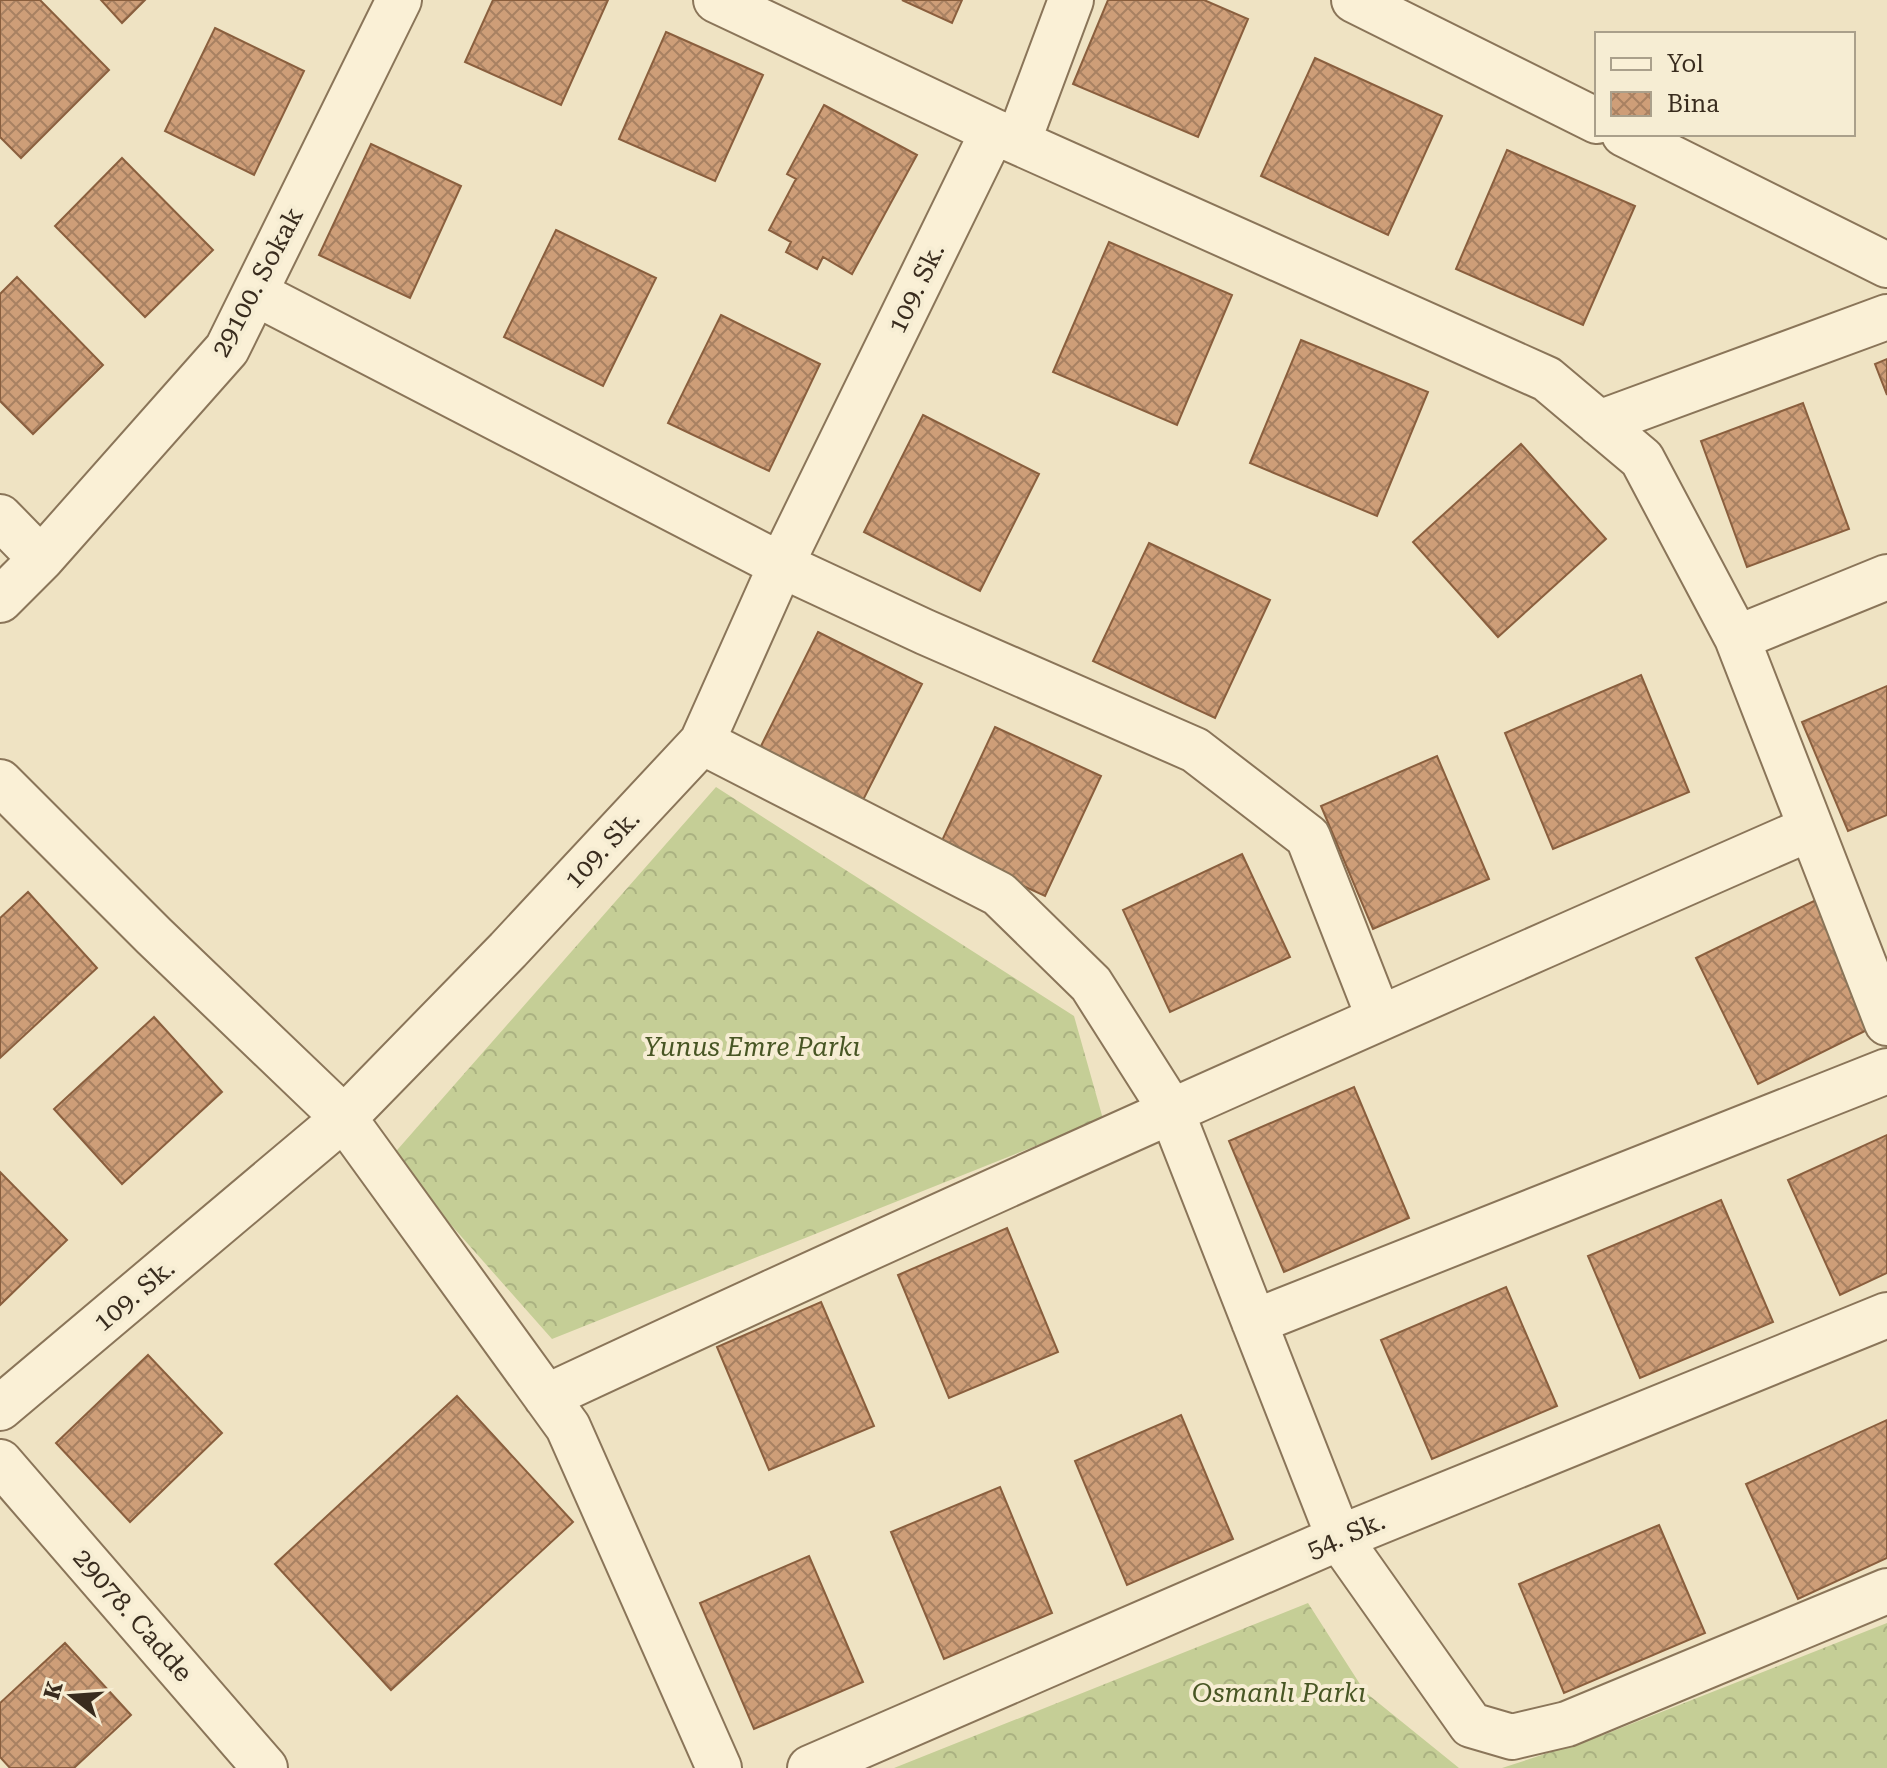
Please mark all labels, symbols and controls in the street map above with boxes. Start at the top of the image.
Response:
legend [1595,32,1855,136]
text: Yol [1667,50,1704,78]
text: Bina [1667,90,1719,118]
street label: 29100. Sokak [205,202,309,362]
street label: 109. Sk. [881,238,951,338]
street label: 109. Sk. [558,804,646,894]
park label: Yunus Emre Parkı [643,1032,861,1062]
street label: 109. Sk. [87,1253,181,1337]
street label: 54. Sk. [1303,1505,1389,1565]
street label: 29078. Cadde [67,1542,199,1688]
north arrow [32,1656,112,1736]
text: K [39,1678,68,1702]
park label: Osmanlı Parkı [1192,1678,1366,1708]

